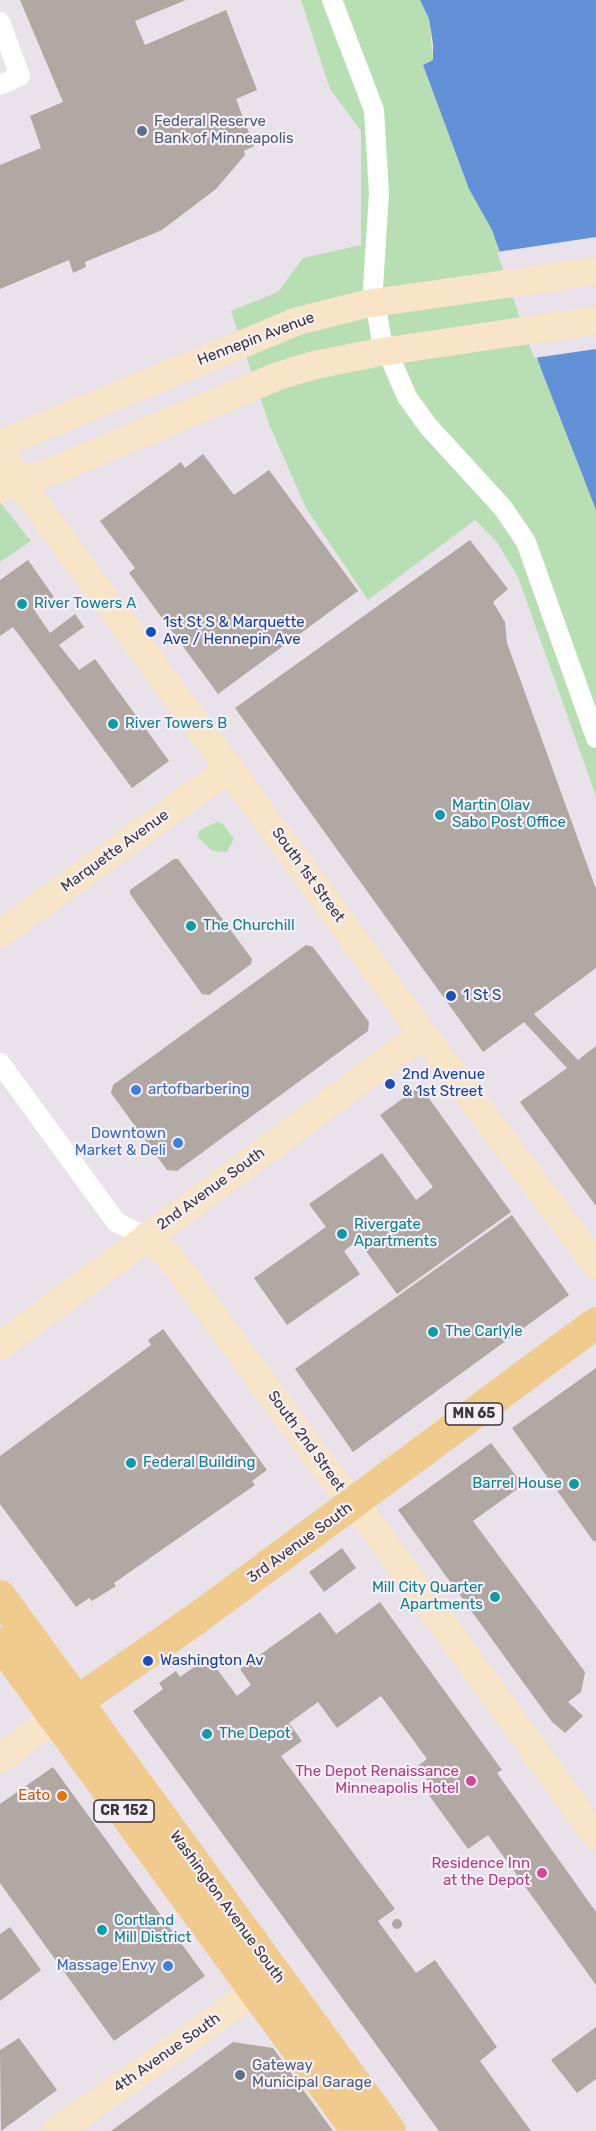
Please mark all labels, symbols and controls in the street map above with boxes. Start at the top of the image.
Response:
place label: Federal Reserve Bank of Minneapolis [154,113,294,148]
marker: Federal Reserve Bank of Minneapolis [135,124,149,138]
street label: Hennepin Avenue [195,308,317,370]
place label: River Towers A [34,595,136,613]
marker: River Towers A [15,597,29,611]
place label: 1st St S & Marquette Ave / Hennepin Ave [163,614,305,649]
marker: 1st St S & Marquette Ave / Hennepin Ave [144,625,158,639]
place label: River Towers B [125,715,227,733]
marker: River Towers B [106,717,120,731]
place label: Martin Olav Sabo Post Office [452,797,566,832]
street label: Marquette Avenue [58,806,172,896]
marker: Martin Olav Sabo Post Office [433,808,447,822]
street label: South 1st Street [268,824,348,926]
place label: The Churchill [203,917,295,935]
marker: The Churchill [184,919,198,933]
place label: 1 St S [463,987,501,1005]
marker: 1 St S [444,989,458,1003]
place label: 2nd Avenue & 1st Street [402,1066,485,1101]
marker: 2nd Avenue & 1st Street [383,1077,397,1091]
place label: artofbarbering [148,1081,250,1099]
marker: artofbarbering [129,1083,143,1097]
place label: Downtown Market & Deli [75,1125,166,1160]
marker: Downtown Market & Deli [171,1136,185,1150]
street label: 2nd Avenue South [154,1144,268,1234]
place label: Rivergate Apartments [354,1216,437,1251]
marker: Rivergate Apartments [335,1227,349,1241]
place label: The Carlyle [445,1323,523,1341]
marker: The Carlyle [426,1325,440,1339]
street label: South 2nd Street [264,1387,348,1495]
road number: MN 65 [446,1403,502,1425]
place label: Federal Building [143,1454,255,1472]
marker: Federal Building [124,1456,138,1470]
place label: Barrel House [472,1475,562,1493]
marker: Barrel House [567,1477,581,1491]
street label: 3rd Avenue South [244,1499,356,1587]
place label: Mill City Quarter Apartments [372,1579,483,1614]
marker: Mill City Quarter Apartments [488,1590,502,1604]
place label: Washington Av [160,1652,264,1670]
marker: Washington Av [141,1654,155,1668]
place label: The Depot [219,1725,291,1743]
marker: The Depot [200,1727,214,1741]
place label: The Depot Renaissance Minneapolis Hotel [295,1763,459,1798]
marker: The Depot Renaissance Minneapolis Hotel [464,1774,478,1788]
place label: Eato [18,1787,50,1805]
marker: Eato [55,1789,69,1803]
road number: CR 152 [94,1800,154,1822]
street label: Washington Avenue South [166,1827,288,1987]
place label: Residence Inn at the Depot [432,1855,530,1890]
marker: Residence Inn at the Depot [535,1866,549,1880]
place label: Cortland Mill District [114,1912,191,1947]
marker: Cortland Mill District [95,1923,109,1937]
place label: Massage Envy [57,1957,156,1975]
marker: Massage Envy [161,1959,175,1973]
street label: 4th Avenue South [110,2009,224,2097]
place label: Gateway Municipal Garage [252,2057,372,2092]
marker: Gateway Municipal Garage [233,2068,247,2082]

